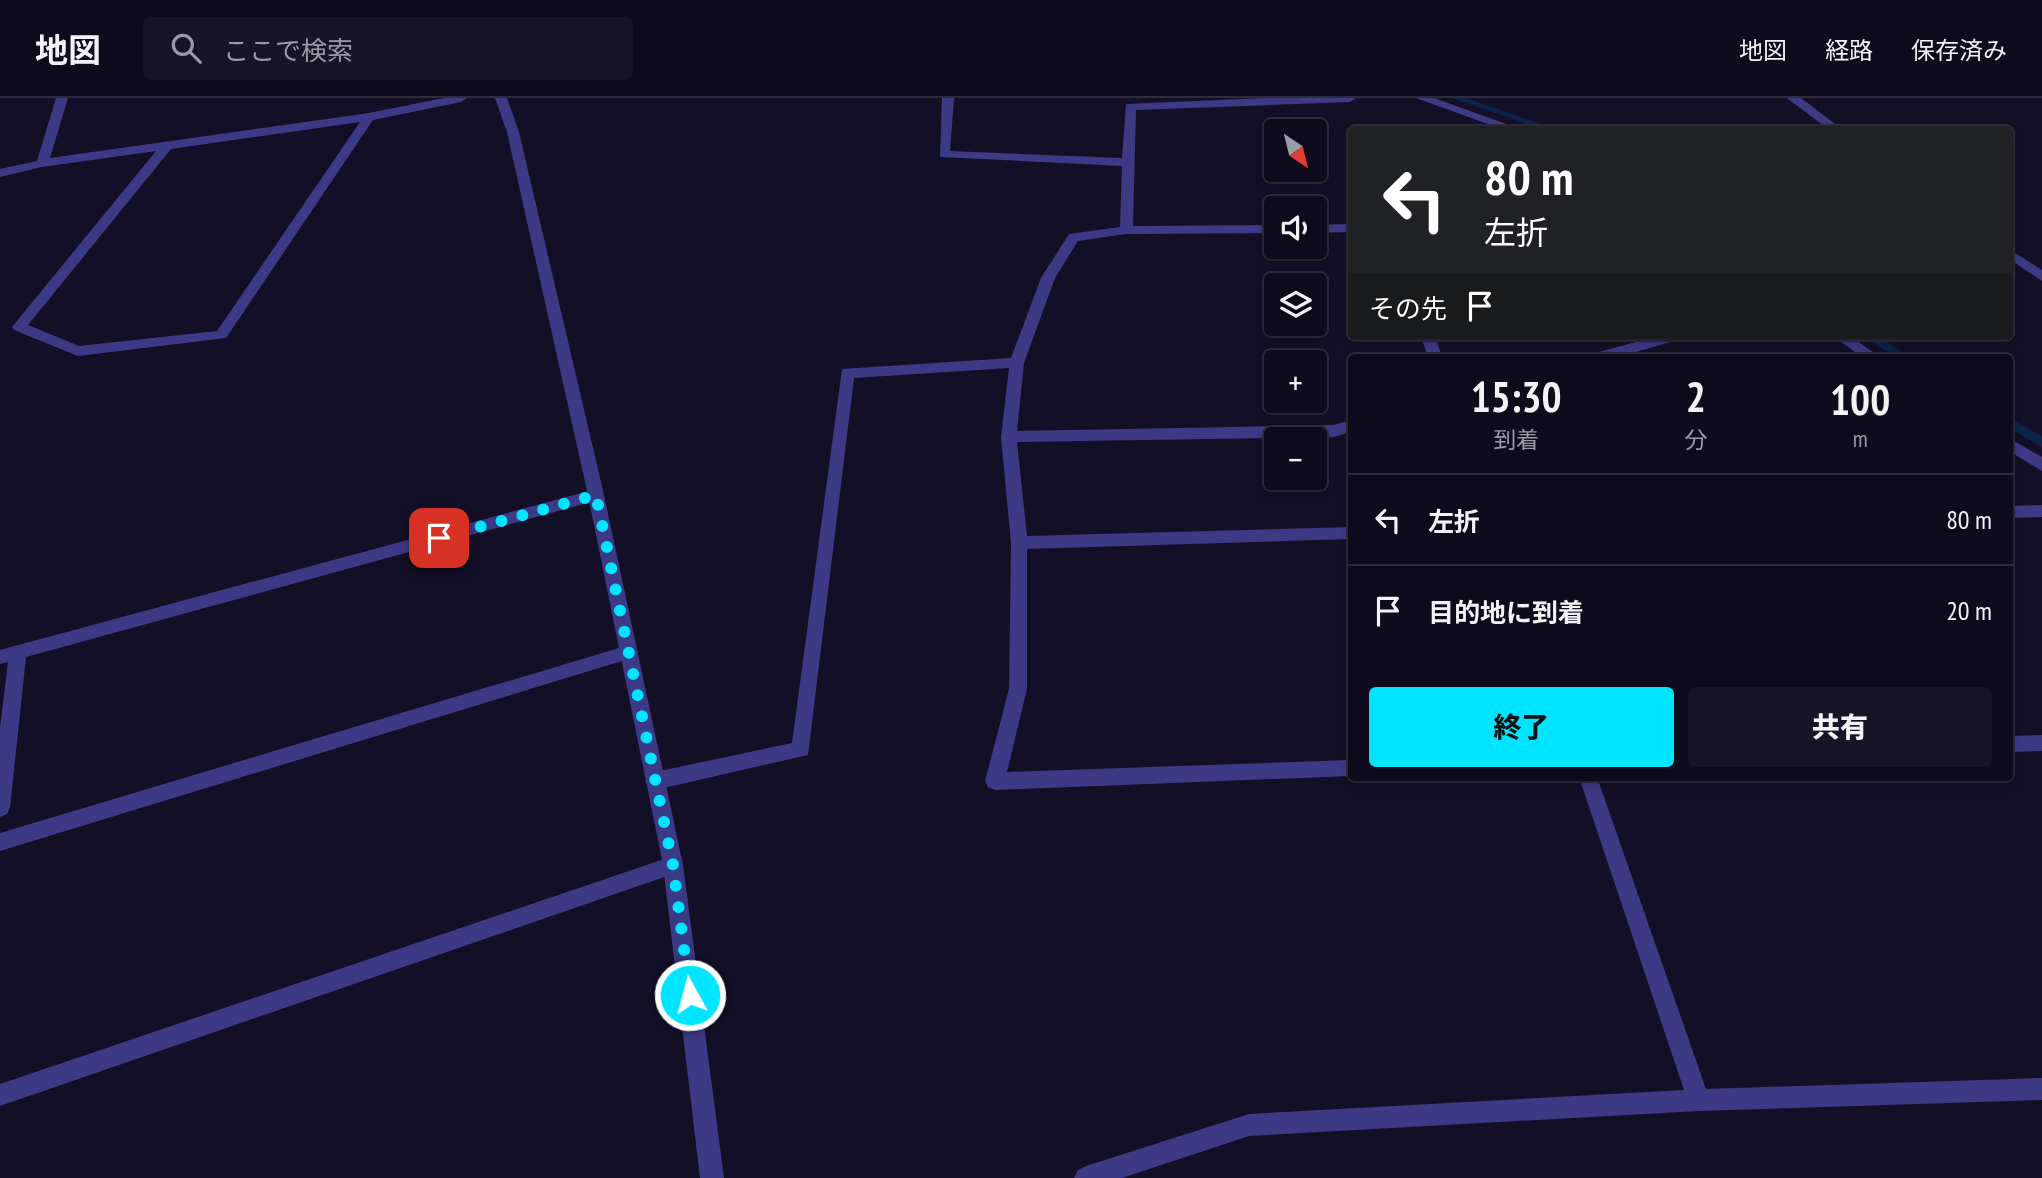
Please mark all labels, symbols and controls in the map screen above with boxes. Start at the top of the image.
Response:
search box [143,17,633,80]
text: 地図 [35,28,101,71]
icon: search [167,29,205,67]
text: ここで検索 [223,34,353,67]
text: 地図 [1739,35,1787,66]
text: 経路 [1825,35,1873,66]
text: 保存済み [1911,35,2007,66]
north arrow [1264,119,1326,182]
map controls [1264,119,1327,490]
text: 80 m [1484,145,1573,209]
icon: left [1369,154,1460,245]
button: sound [1264,196,1327,259]
text: 左折 [1484,211,1548,253]
button: layers [1264,273,1327,336]
icon: arrive [1461,287,1499,325]
text: その先 [1369,292,1447,325]
button: + [1264,350,1327,413]
text: 15:30 [1471,369,1562,424]
text: 2 [1686,369,1706,424]
text: 100 [1830,372,1890,427]
text: m [1853,424,1868,453]
text: 到着 [1493,425,1539,454]
text: 分 [1684,425,1707,454]
button: − [1264,427,1327,490]
icon: left [1369,501,1407,539]
text: 80 m [1946,503,1992,536]
text: 左折 [1428,505,1480,538]
pin [409,508,469,568]
icon: arrive [420,519,458,557]
icon: arrive [1369,592,1407,630]
text: 20 m [1946,594,1992,627]
text: 目的地に到着 [1428,596,1584,629]
button: 終了 [1369,687,1674,767]
button: 共有 [1688,687,1992,767]
position arrow [653,958,727,1032]

